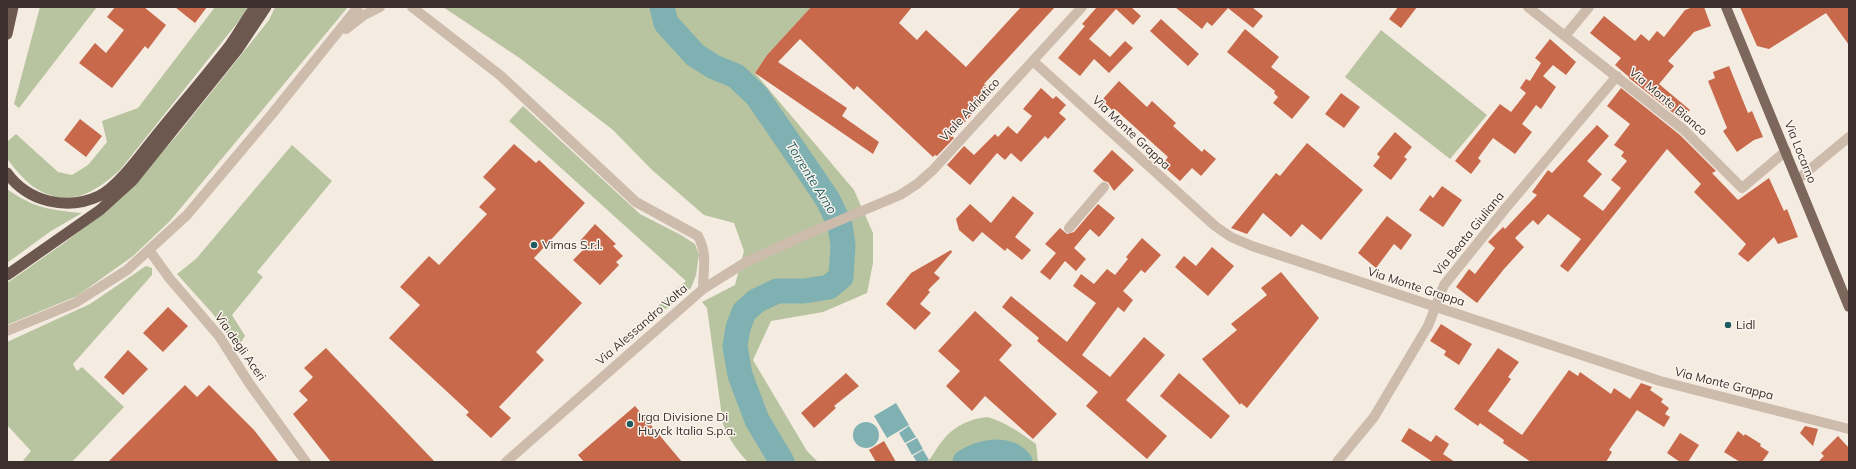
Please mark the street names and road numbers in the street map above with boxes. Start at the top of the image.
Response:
street label: Via Monte Bianco [1626,65,1710,139]
street label: Viale Adriatico [937,75,1003,145]
street label: Via Monte Grappa [1089,93,1173,173]
street label: Via Locarno [1781,119,1819,185]
street label: Via Beata Giuliana [1431,189,1507,279]
street label: Via Monte Grappa [1366,264,1466,310]
street label: Via Alessandro Volta [593,281,691,369]
street label: Via degli Aceri [211,310,269,384]
street label: Via Monte Grappa [1673,365,1775,403]

